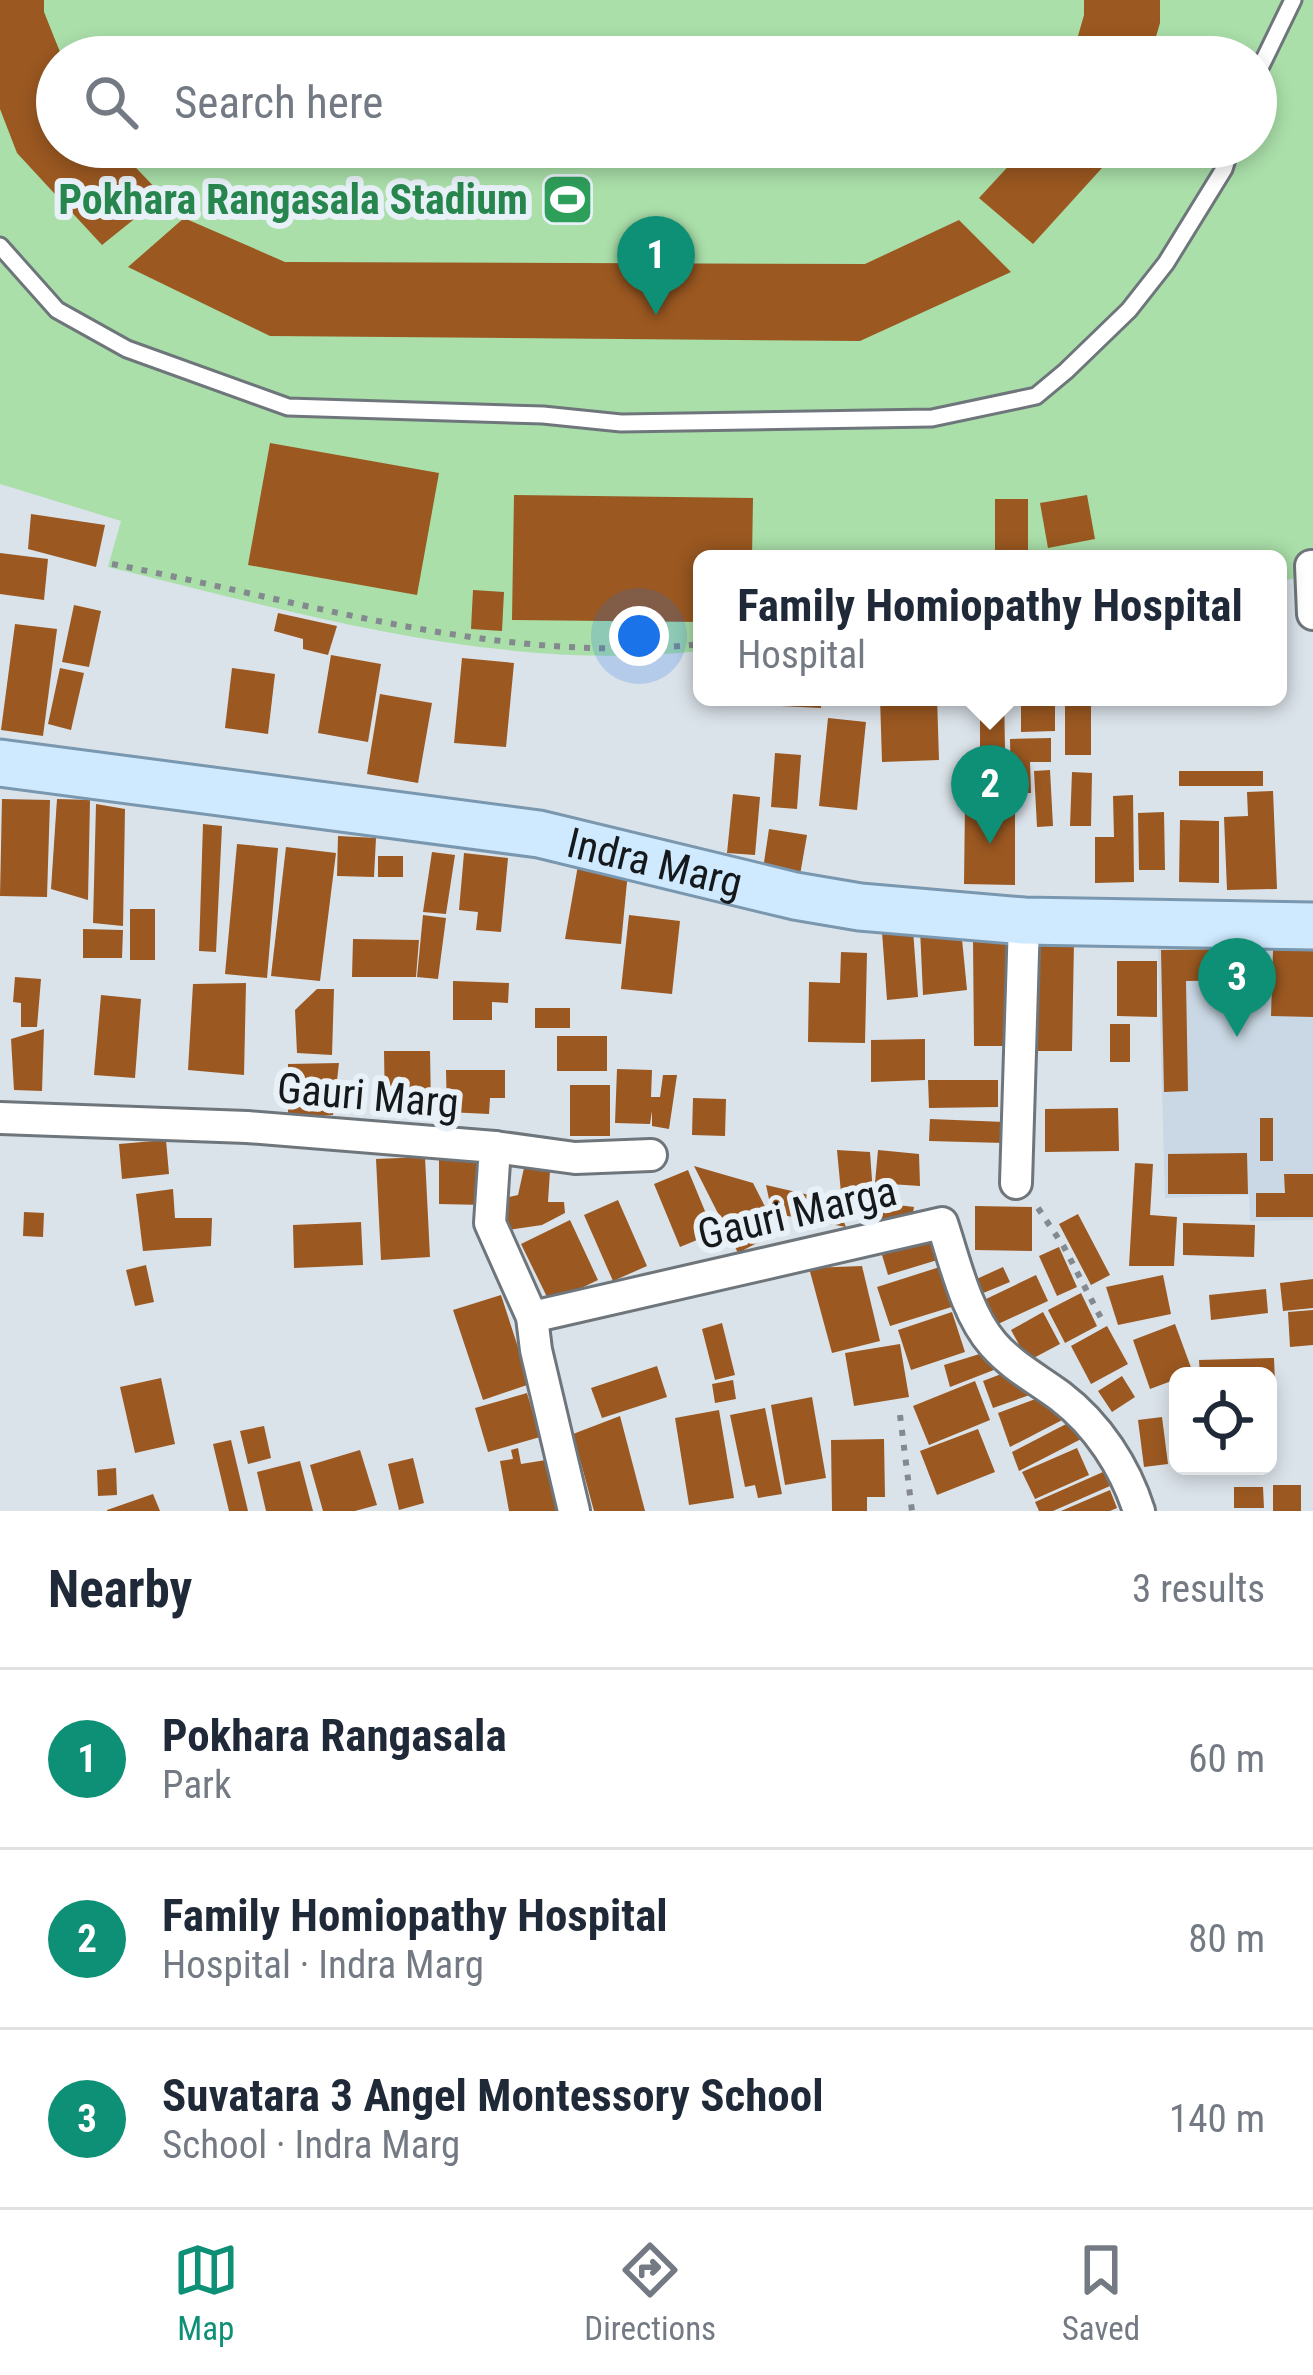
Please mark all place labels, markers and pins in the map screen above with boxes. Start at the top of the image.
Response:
sports icon: Pokhara Rangasala Stadium [539,171,595,227]
place label: Pokhara Rangasala Stadium [58,175,528,224]
pin: 1 [617,216,695,315]
pin: 2 [951,745,1029,844]
pin: 3 [1198,938,1276,1037]

